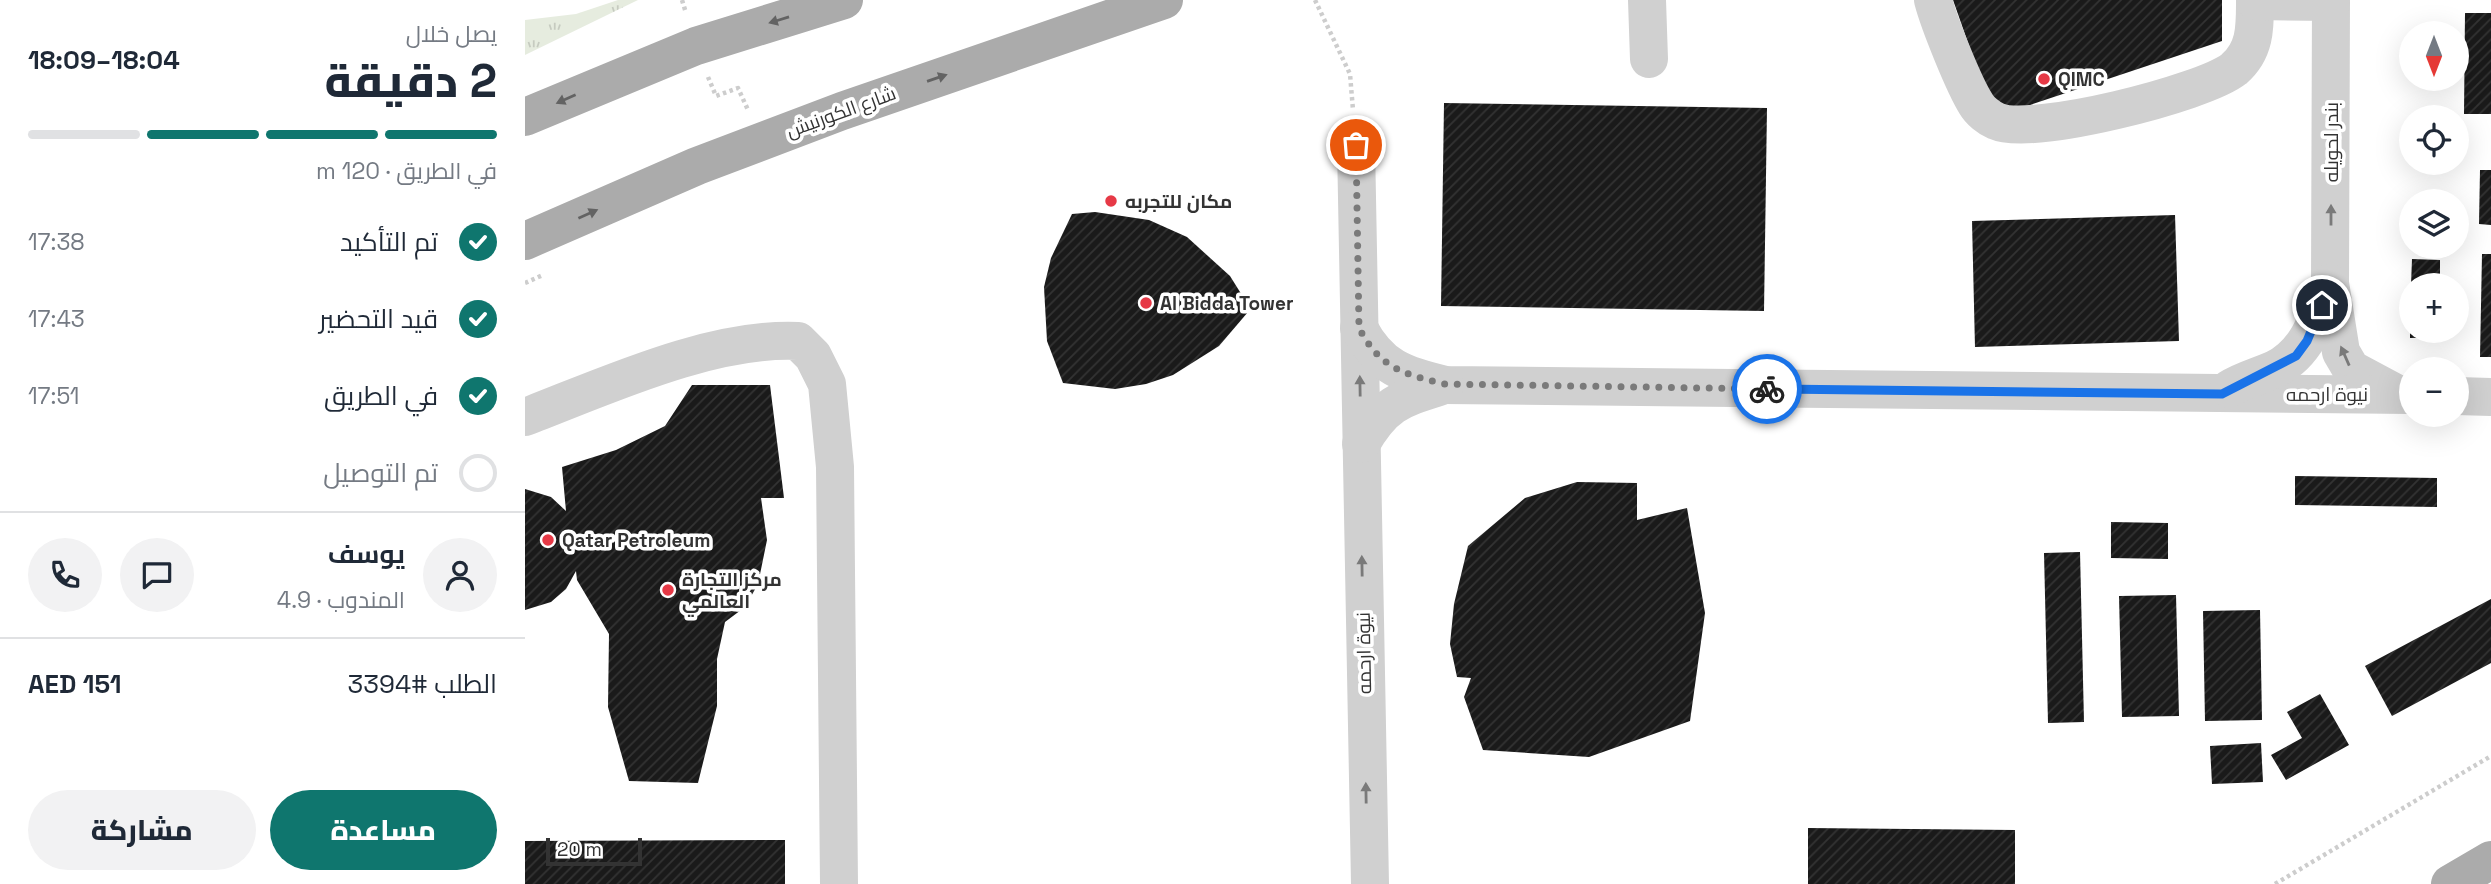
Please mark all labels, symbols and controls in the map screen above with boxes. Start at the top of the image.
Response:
one-way arrow [768,16,789,26]
text: يصل خلال [406,19,497,49]
north arrow [2399,21,2469,91]
map controls [2399,21,2469,427]
text: 18:04–18:09 [28,43,180,77]
text: 2 دقيقة [324,52,497,110]
place label: QIMC [2058,67,2105,92]
marker: QIMC [2036,71,2052,87]
one-way arrow [926,73,947,83]
street label: شارع الكورنيش [783,81,900,144]
one-way arrow [555,94,576,105]
street label: بندر لحويله [2319,102,2344,182]
button: locate [2399,105,2469,175]
pin [1326,115,1386,175]
icon: bag [1337,126,1375,164]
text: في الطريق · 120 m [316,156,497,186]
place label: مكان للتجربه [1125,189,1232,214]
button: layers [2399,189,2469,259]
marker: مكان للتجربه [1103,193,1119,209]
one-way arrow [2325,204,2336,226]
one-way arrow [577,208,598,219]
icon: check [459,223,497,261]
text: تم التأكيد [340,225,438,259]
text: 17:38 [28,227,85,257]
button: + [2399,273,2469,343]
pin [2292,275,2352,335]
icon: home [2303,286,2341,324]
place label: Al Bidda Tower [1160,291,1293,316]
marker: Al Bidda Tower [1138,295,1154,311]
icon: check [459,300,497,338]
text: قيد التحضير [319,302,438,336]
text: 17:43 [28,304,85,334]
one-way arrow [2339,346,2351,367]
courier [1732,354,1802,424]
button: − [2399,357,2469,427]
icon: bike [1748,370,1786,408]
one-way arrow [1354,375,1365,397]
icon: check [459,377,497,415]
text: في الطريق [324,379,438,413]
text: 17:51 [28,381,79,411]
street label: نيوة ارحمه [2286,382,2368,407]
text: تم التوصيل [323,456,438,490]
place label: Qatar Petroleum [562,528,710,553]
marker: Qatar Petroleum [540,532,556,548]
text: يوسف [328,537,405,571]
button: phone [28,538,102,612]
button: chat [120,538,194,612]
button: person [423,538,497,612]
one-way arrow [1357,555,1368,577]
place label: مركز التجارة العالمي [682,567,782,617]
marker: مركز التجارة العالمي [660,582,676,598]
text: المندوب · 4.9 [277,585,405,615]
street label: نيوة ارحمه [1351,612,1377,694]
text: AED 151 [28,667,121,701]
text: الطلب #3394 [348,667,497,701]
one-way arrow [1360,782,1372,804]
button: مشاركة [28,790,256,870]
button: مساعدة [270,790,497,870]
scale bar [546,835,642,867]
text: 20 m [557,837,602,862]

